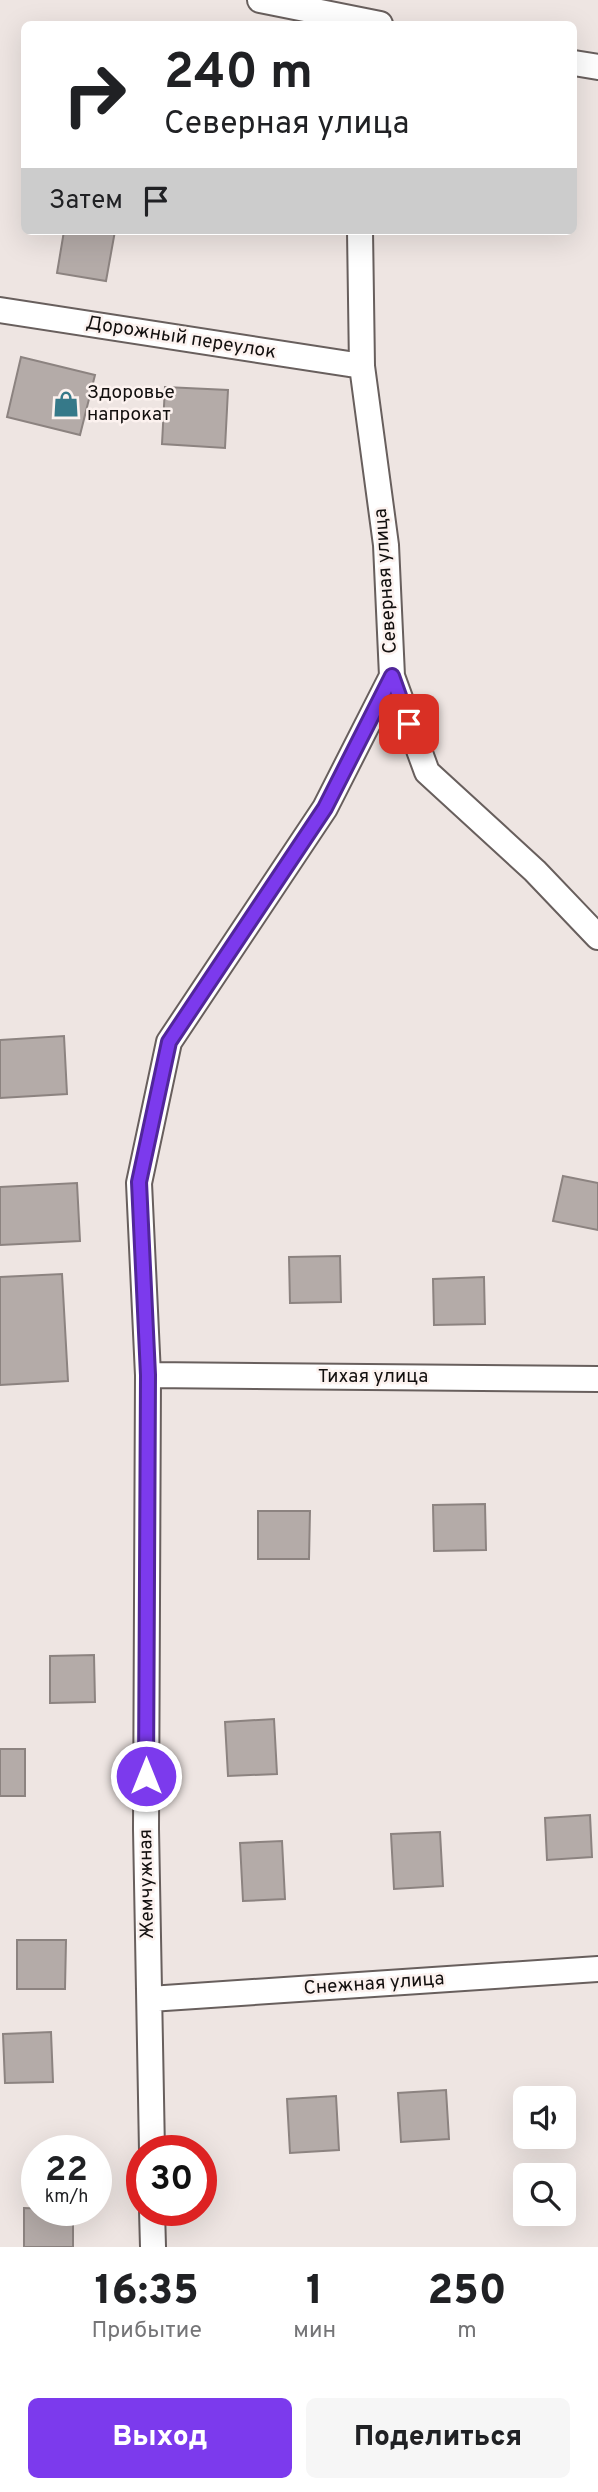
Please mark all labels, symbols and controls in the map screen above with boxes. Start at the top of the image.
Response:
text: 240 m [164,44,313,106]
icon: right [49,49,140,140]
text: Северная улица [164,105,409,145]
icon: arrive [137,182,175,220]
text: Затем [49,185,123,218]
street label: Дорожный переулок [84,311,278,365]
place label: Здоровье напрокат [87,381,175,427]
shop icon: Здоровье напрокат [51,389,81,419]
street label: Северная улица [369,507,403,655]
pin [379,694,439,754]
icon: arrive [390,705,428,743]
street label: Тихая улица [318,1365,428,1389]
position arrow [109,1739,183,1813]
street label: Жемчужная [134,1829,160,1939]
street label: Снежная улица [303,1967,445,2001]
map controls [513,2086,576,2226]
button: sound [513,2086,576,2149]
speed limit sign: 30 [126,2135,217,2226]
text: 22 [45,2149,88,2193]
button: search [513,2163,576,2226]
text: km/h [45,2186,88,2209]
text: 16:35 [94,2266,199,2319]
text: 1 [306,2266,323,2319]
text: 250 [428,2266,507,2319]
text: Прибытие [91,2317,202,2346]
text: мин [293,2317,336,2346]
text: m [457,2317,477,2346]
button: Выход [28,2398,292,2478]
button: Поделиться [306,2398,570,2478]

